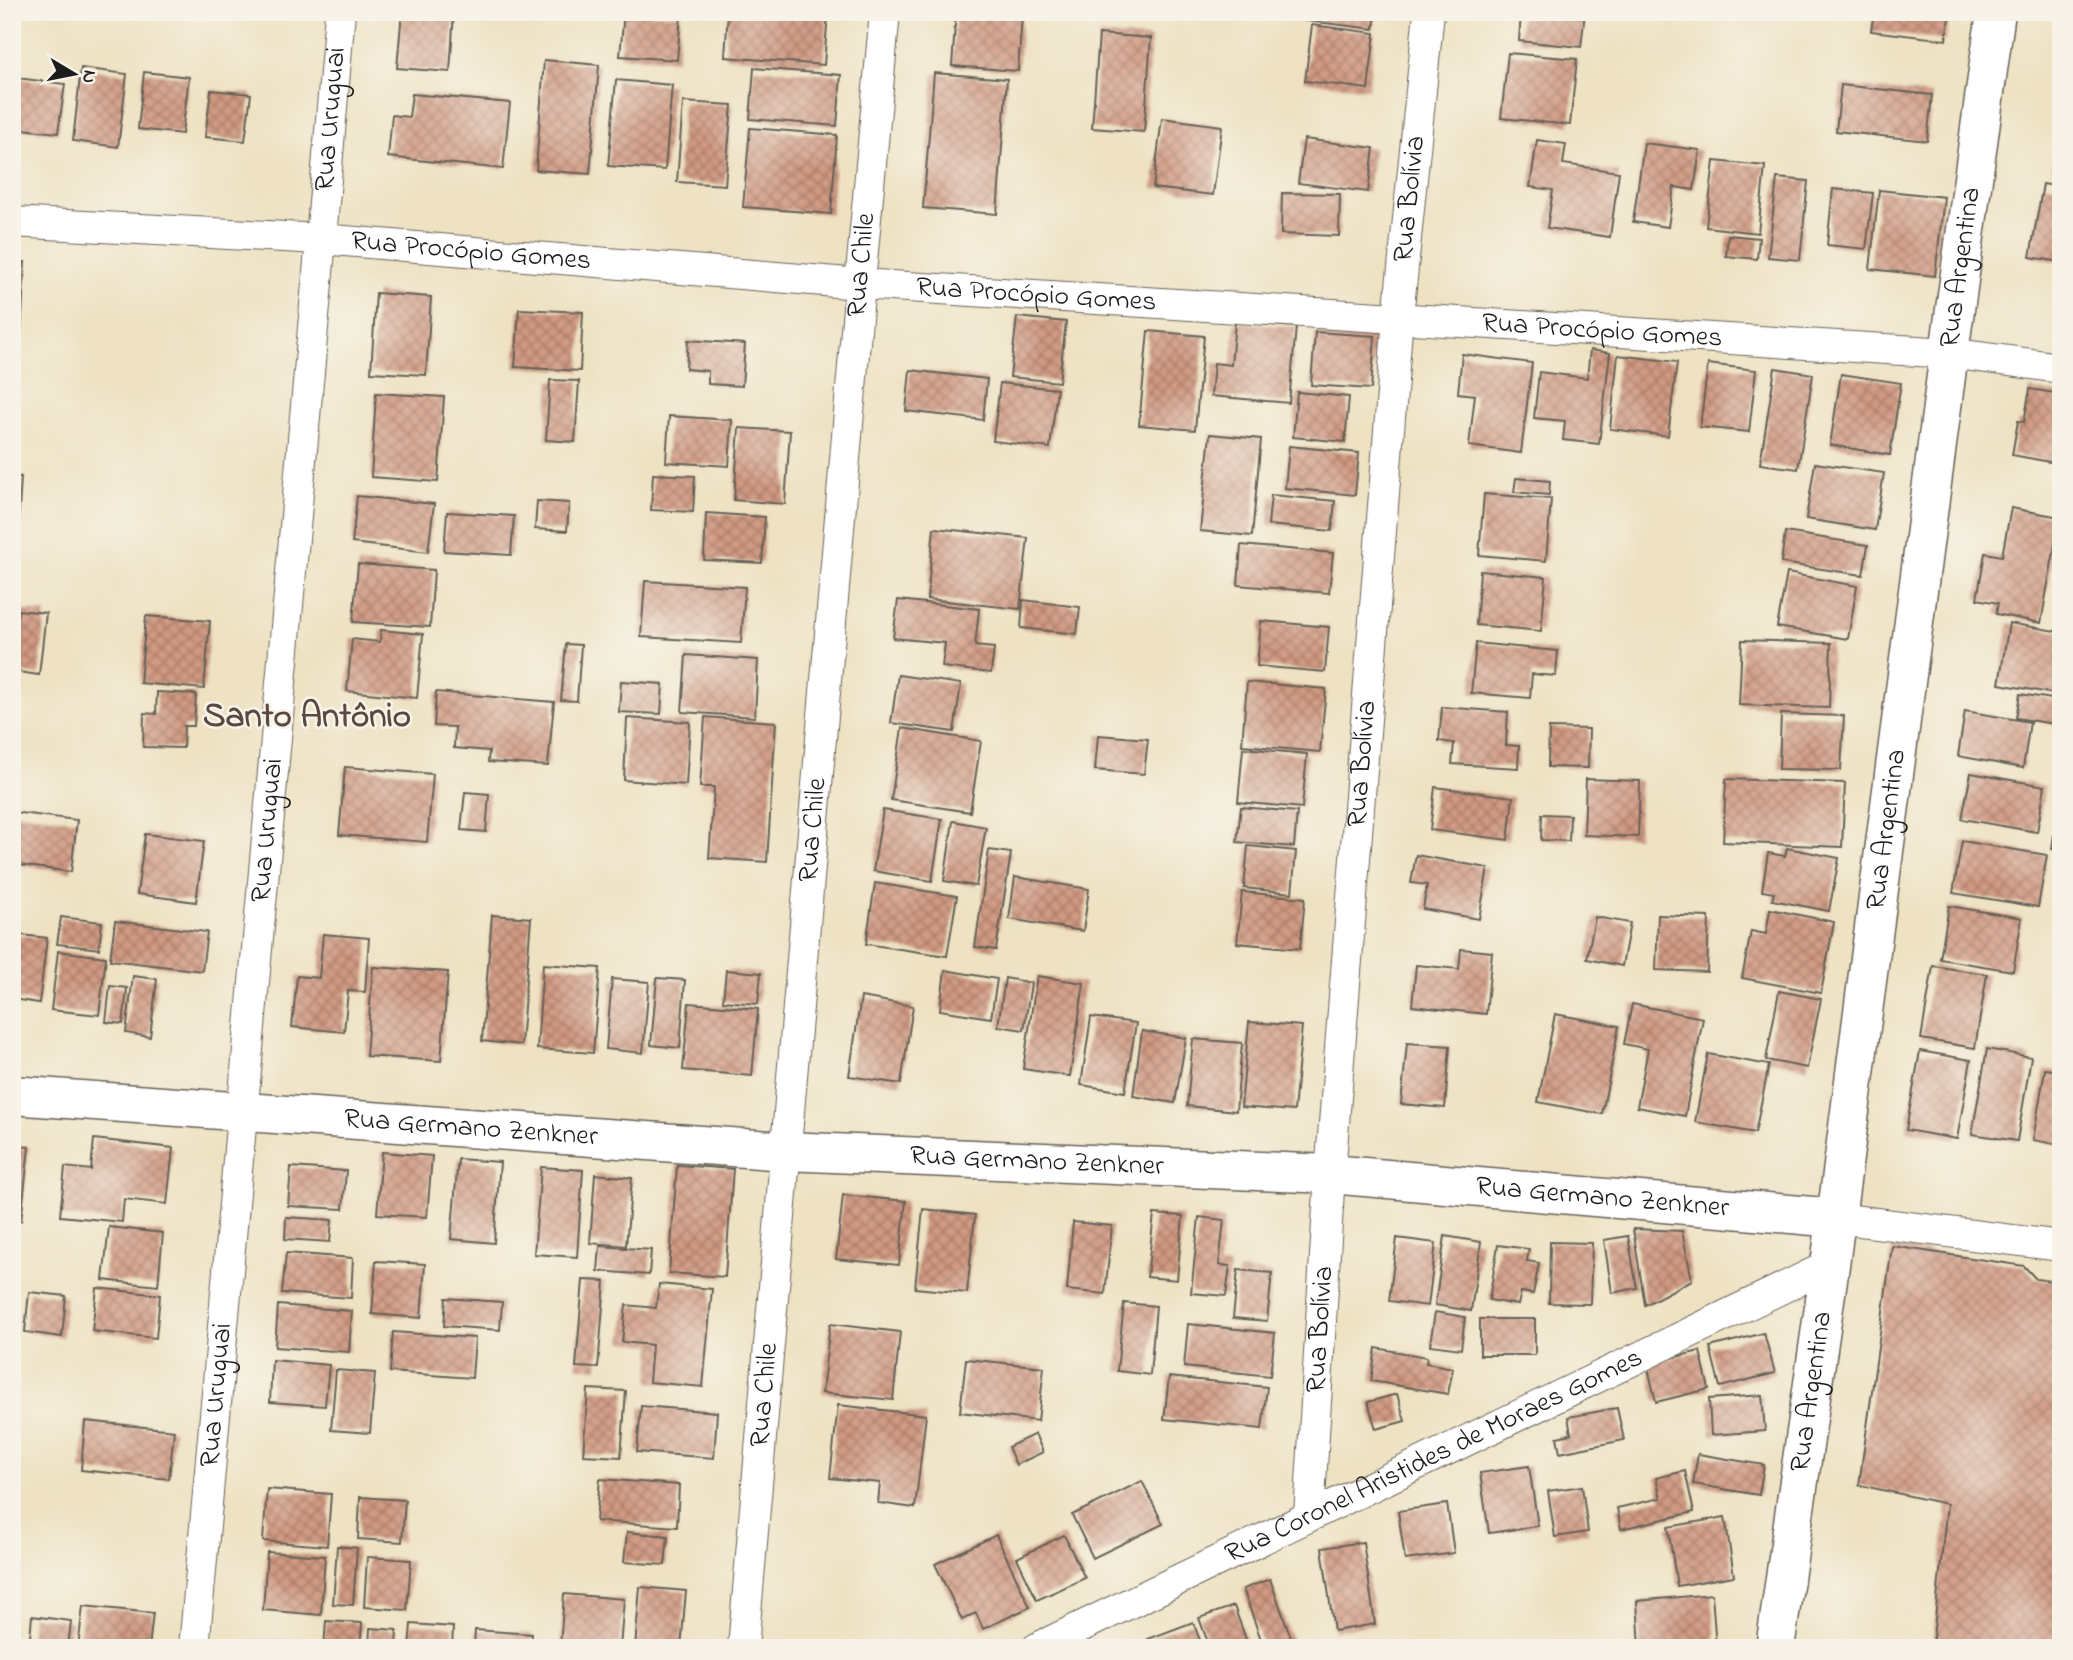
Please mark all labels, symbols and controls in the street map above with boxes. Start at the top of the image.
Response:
north arrow [38,38,108,108]
street label: Rua Uruguai [305,45,357,193]
text: N [74,68,103,85]
street label: Rua Bolívia [1383,134,1437,264]
street label: Rua Argentina [1929,184,1992,350]
street label: Rua Chile [837,211,887,319]
street label: Rua Procópio Gomes [349,221,593,282]
street label: Rua Procópio Gomes [915,267,1158,323]
street label: Rua Procópio Gomes [1481,303,1724,359]
district label: Santo Antônio [203,692,411,743]
street label: Rua Bolívia [1337,699,1388,829]
street label: Rua Argentina [1856,747,1918,913]
street label: Rua Uruguai [241,756,295,904]
street label: Rua Chile [788,776,838,884]
street label: Rua Germano Zenkner [343,1099,599,1158]
street label: Rua Germano Zenkner [909,1136,1165,1187]
street label: Rua Germano Zenkner [1474,1166,1731,1229]
street label: Rua Bolívia [1296,1265,1345,1394]
street label: Rua Argentina [1780,1309,1844,1475]
street label: Rua Uruguai [190,1321,244,1469]
street label: Rua Coronel Aristides de Moraes Gomes [1218,1338,1650,1575]
street label: Rua Chile [740,1341,790,1449]

